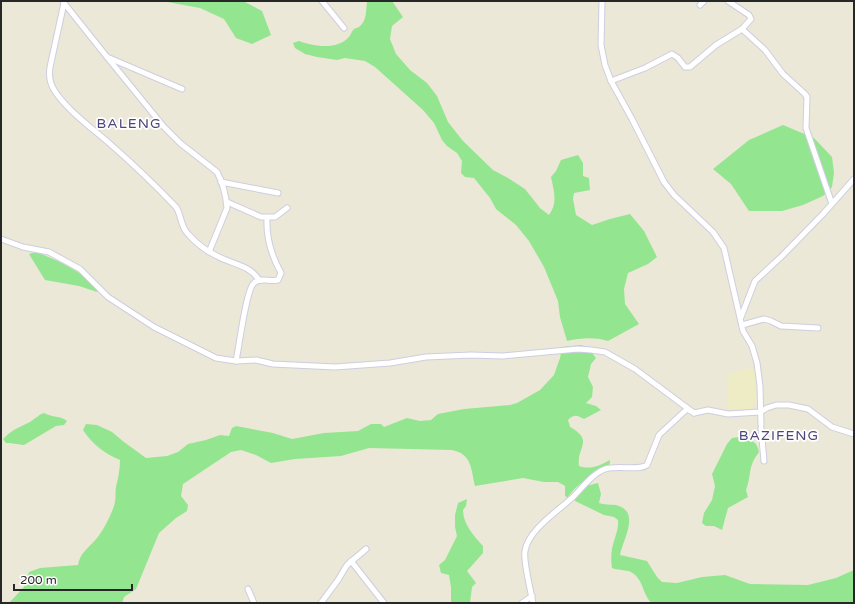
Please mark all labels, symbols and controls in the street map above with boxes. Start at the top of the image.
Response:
district label: BALENG [97,115,161,132]
district label: BAZIFENG [739,427,819,444]
scale bar [14,566,132,592]
text: 200 m [20,573,57,587]

